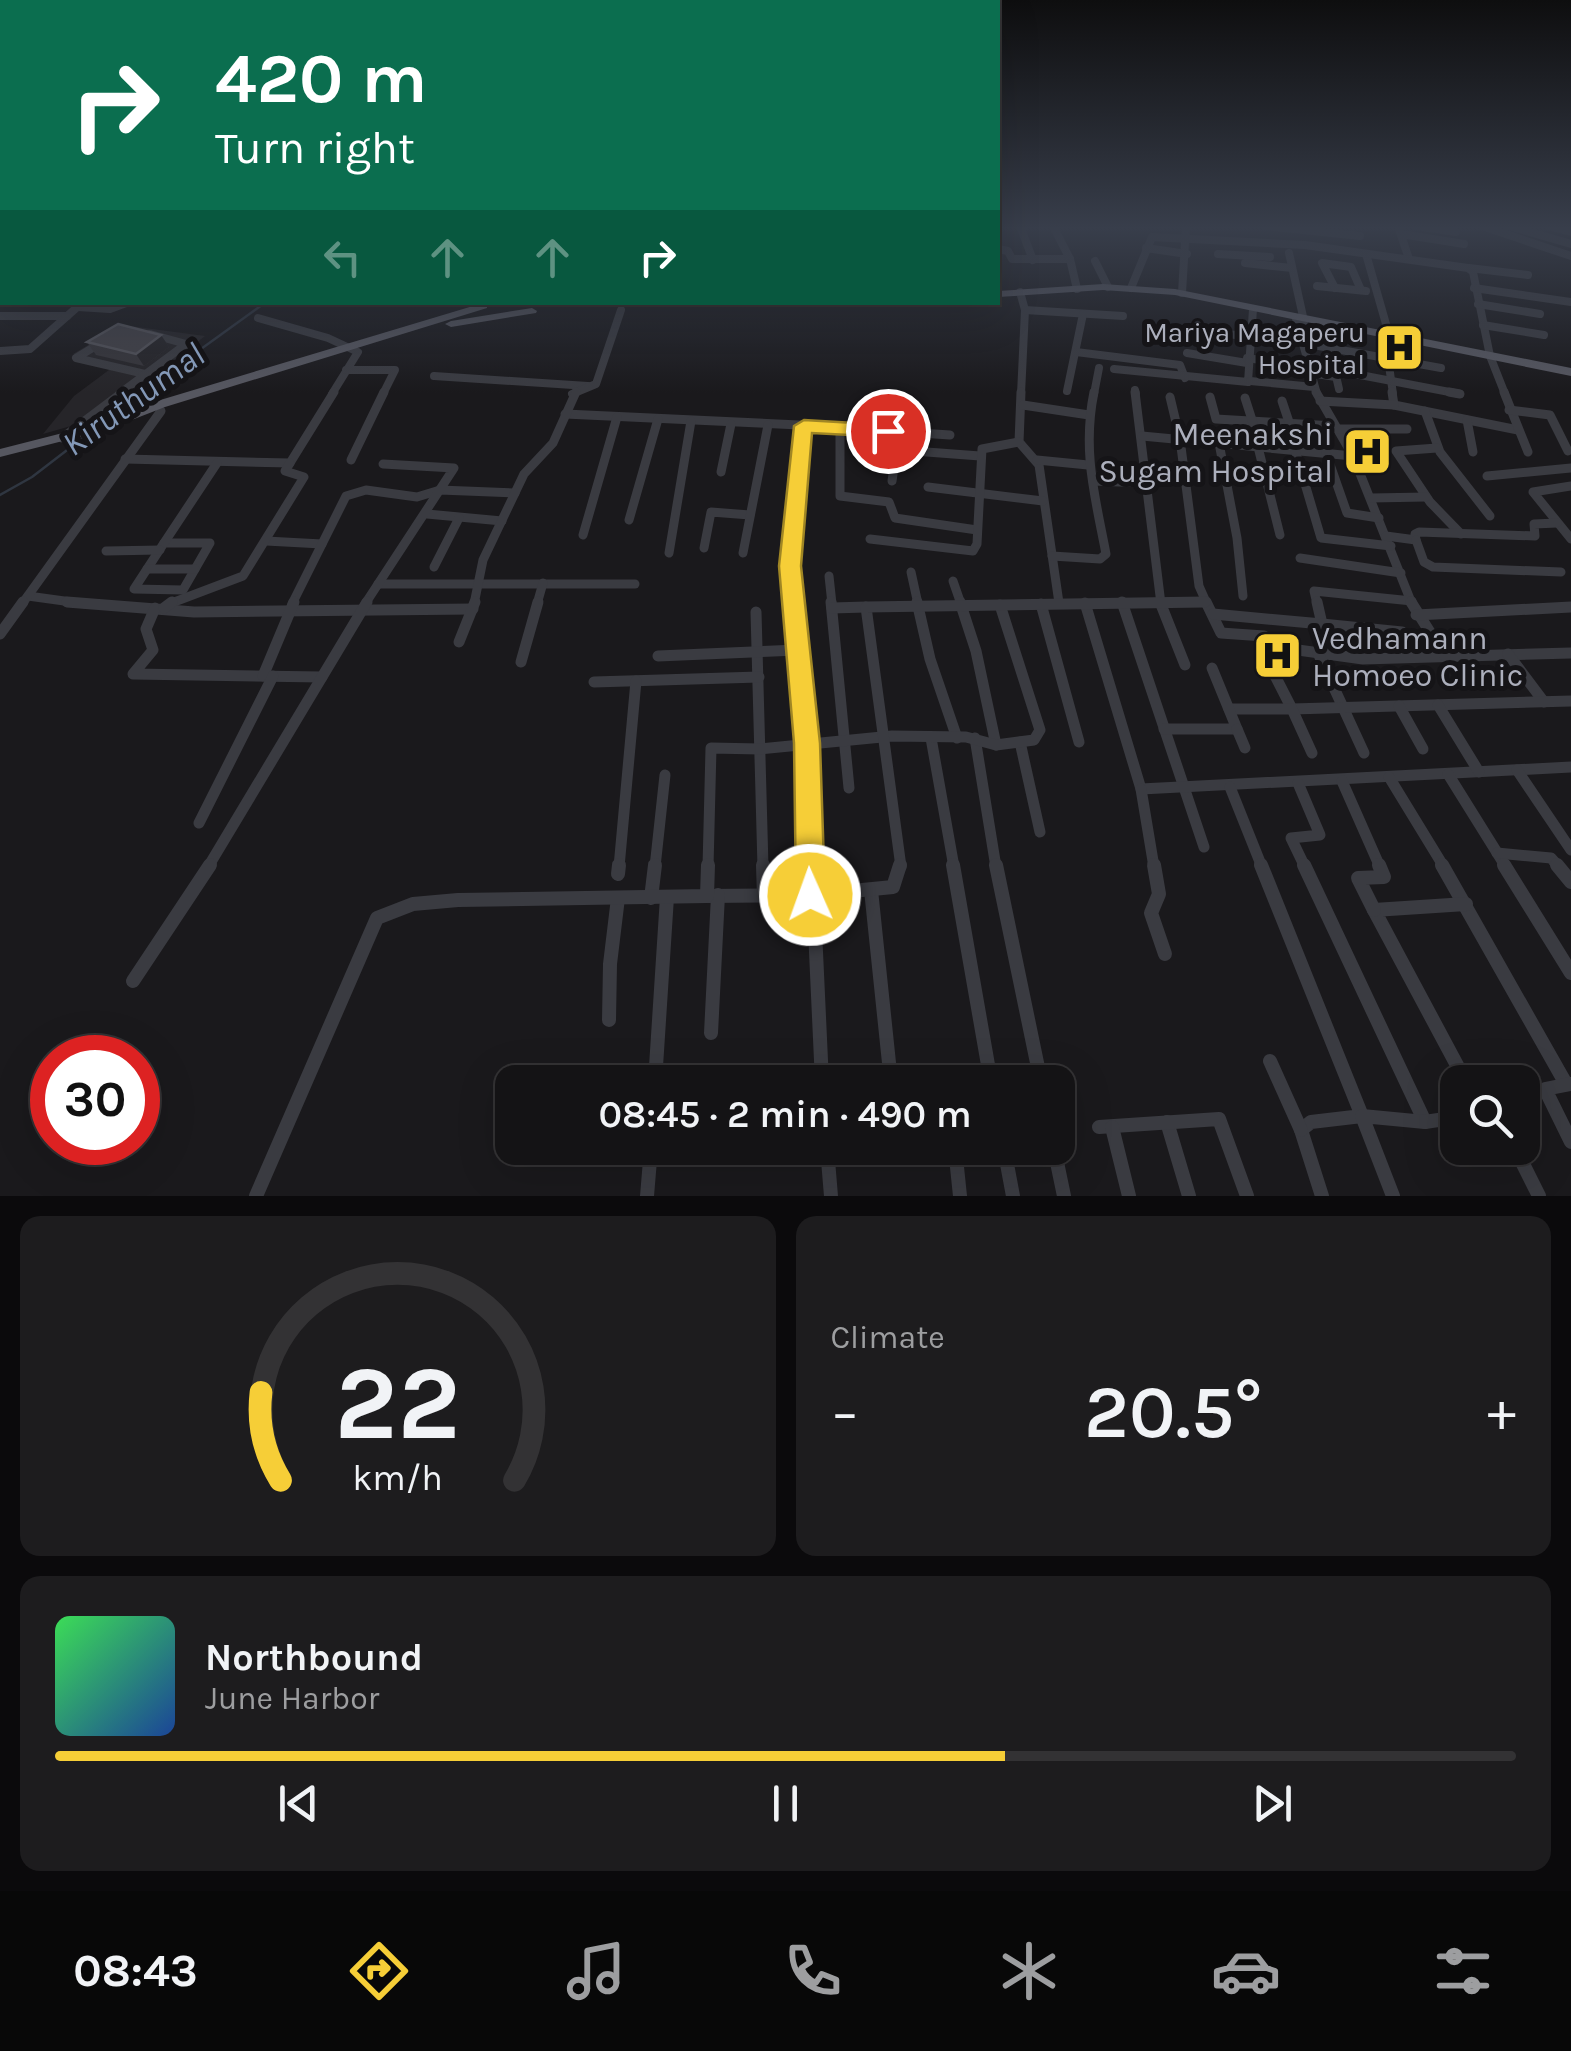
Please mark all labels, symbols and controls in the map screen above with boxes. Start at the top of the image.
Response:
text: 420 m [215,38,427,120]
icon: right [50,40,180,170]
text: Turn right [215,122,415,174]
icon: left [315,230,370,285]
icon: ahead [420,230,475,285]
icon: ahead [525,230,580,285]
icon: right [630,230,685,285]
place label: Mariya Magaperu Hospital [1144,316,1365,381]
hospital icon: Mariya Magaperu Hospital [1374,322,1426,374]
water label: Kiruthumal [54,334,212,465]
pin [846,389,931,474]
icon: arrive [861,404,916,459]
place label: Meenakshi Sugam Hospital [1099,416,1333,490]
hospital icon: Meenakshi Sugam Hospital [1342,426,1394,478]
place label: Vedhamann Homoeo Clinic [1312,620,1523,694]
hospital icon: Vedhamann Homoeo Clinic [1251,630,1303,682]
position arrow [758,843,862,947]
speed limit sign: 30 [30,1035,160,1165]
map controls [1440,1065,1540,1165]
button: search [1440,1065,1540,1165]
text: 08:45 · 2 min · 490 m [598,1092,972,1137]
text: Climate [831,1319,945,1356]
text: 22 [335,1343,461,1464]
text: 20.5° [1084,1368,1262,1456]
text: − [831,1380,859,1444]
text: + [1487,1380,1516,1444]
text: km/h [352,1457,443,1499]
text: Northbound [205,1635,423,1680]
text: June Harbor [205,1680,379,1717]
icon: previous [271,1776,326,1831]
icon: pause [758,1776,813,1831]
icon: next [1245,1776,1300,1831]
icon: directions [344,1936,414,2006]
icon: music [561,1936,631,2006]
icon: phone [778,1936,848,2006]
icon: climate [994,1936,1064,2006]
icon: car [1211,1936,1281,2006]
icon: filters [1428,1936,1498,2006]
text: 08:43 [73,1945,198,1997]

